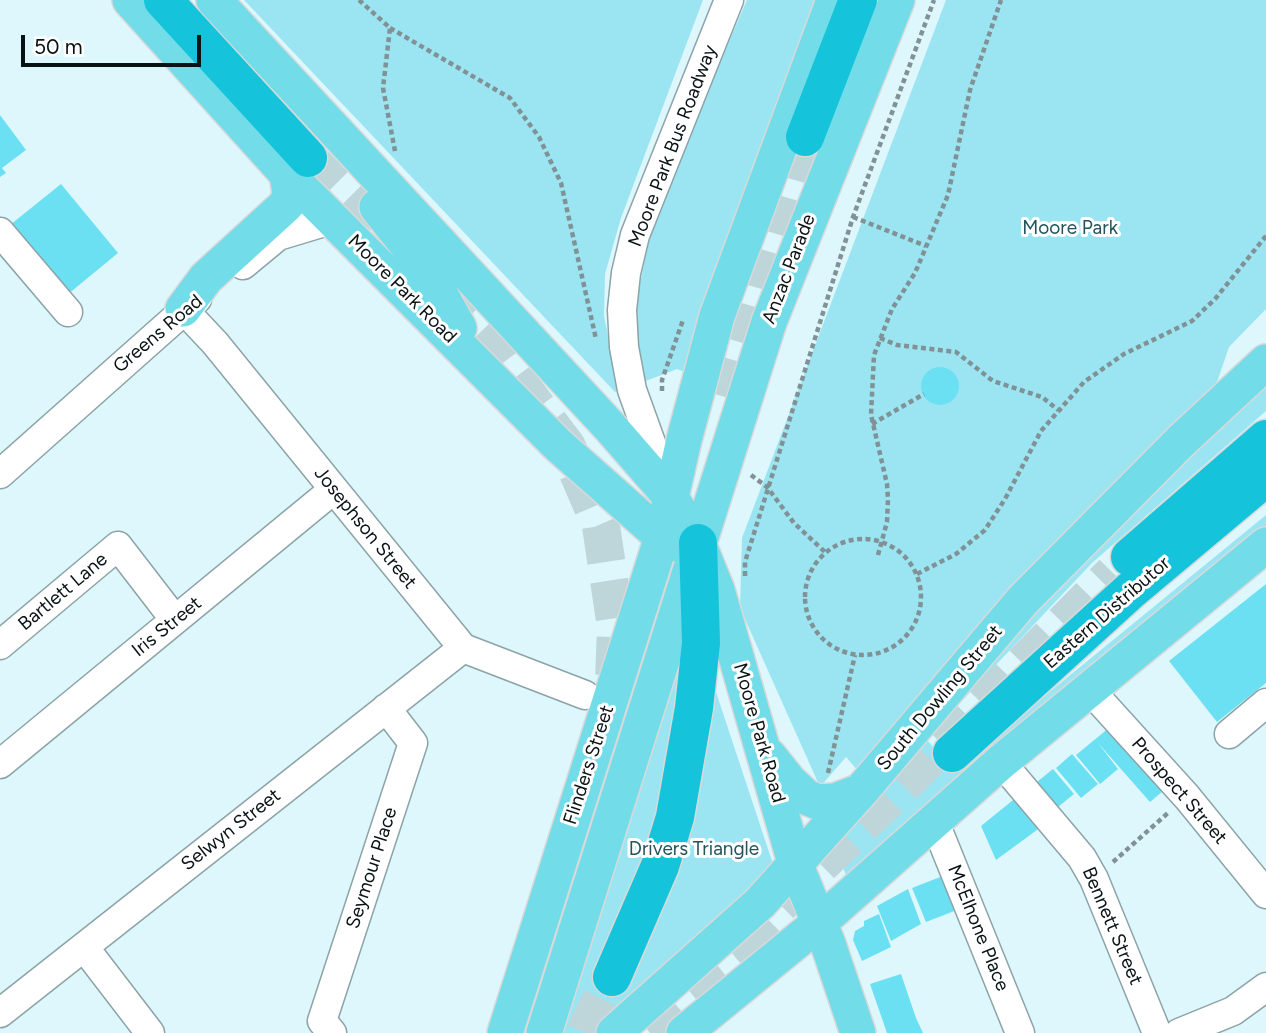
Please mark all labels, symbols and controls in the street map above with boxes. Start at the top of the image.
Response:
scale bar [24,21,205,65]
text: 50 m [34,34,83,59]
street label: Moore Park Bus Roadway [624,42,722,250]
street label: Anzac Parade [758,211,820,327]
park label: Moore Park [1022,217,1118,239]
street label: Moore Park Road [343,230,461,348]
street label: Greens Road [109,290,207,378]
street label: Josephson Street [309,462,421,594]
street label: Bartlett Lane [14,548,112,636]
street label: Eastern Distributor [1039,552,1175,674]
street label: Iris Street [128,592,206,662]
street label: South Dowling Street [873,621,1007,775]
street label: Moore Park Road [728,661,790,805]
street label: Flinders Street [559,702,619,828]
street label: Prospect Street [1126,733,1232,849]
street label: Selwyn Street [177,784,285,876]
street label: Seymour Place [342,804,402,932]
park label: Drivers Triangle [629,838,759,860]
street label: McElhone Place [942,861,1014,995]
street label: Bennett Street [1077,864,1147,988]

